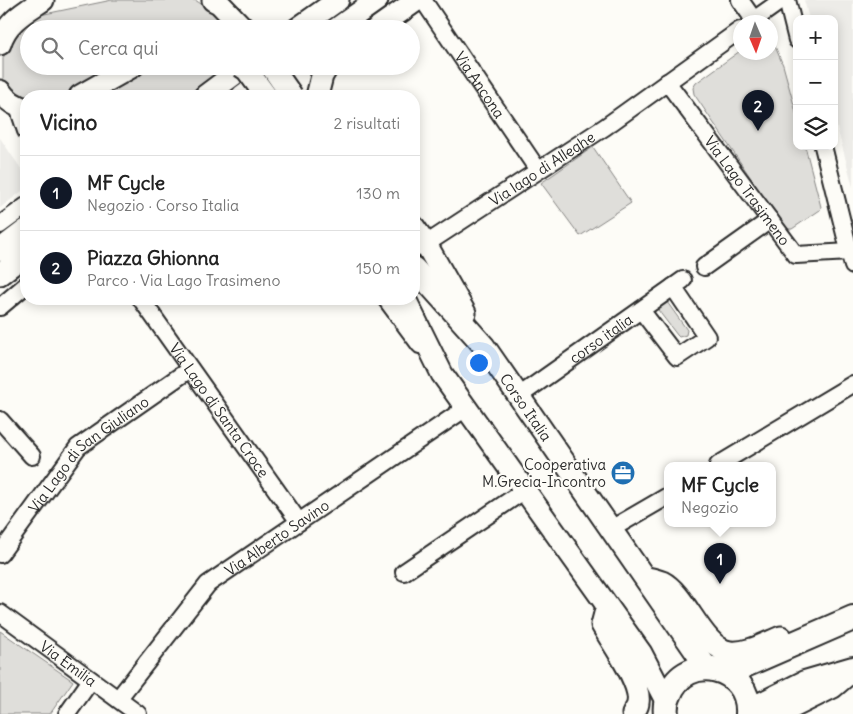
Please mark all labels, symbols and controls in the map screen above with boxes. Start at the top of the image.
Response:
north arrow [733,15,778,60]
map controls [793,15,838,150]
button: + [793,15,838,60]
search box [20,20,420,75]
icon: search [38,34,66,62]
text: Cerca qui [78,36,159,60]
street label: Via Ancona [451,47,510,122]
button: − [793,60,838,105]
pin: 2 [742,90,774,131]
button: layers [793,105,838,150]
text: Vicino [40,109,97,136]
text: 2 risultati [334,113,400,133]
street label: Via lago di Alleghe [485,127,598,210]
street label: Via Lago Trasimeno [701,132,795,249]
text: MF Cycle [87,171,165,195]
text: 1 [53,183,59,203]
text: 130 m [356,183,400,203]
text: Negozio · Corso Italia [87,195,239,215]
text: Piazza Ghionna [87,246,219,270]
text: 2 [52,258,60,278]
text: 150 m [356,258,400,278]
text: Parco · Via Lago Trasimeno [87,270,280,290]
street label: corso italia [565,309,636,367]
street label: Via Lago di Santa Croce [166,339,274,481]
your location [466,350,492,376]
street label: Corso Italia [496,369,557,445]
street label: Via Lago di San Giuliano [24,391,152,516]
place label: Cooperativa M.Grecia-Incontro [482,455,606,491]
office icon: Cooperativa M.Grecia-Incontro [610,460,636,486]
popup [664,462,776,527]
text: MF Cycle [681,473,759,497]
street label: Via Alberto Savino [221,495,332,580]
text: Negozio [681,497,739,517]
pin: 1 [704,543,736,584]
street label: Via Emilia [37,636,101,690]

